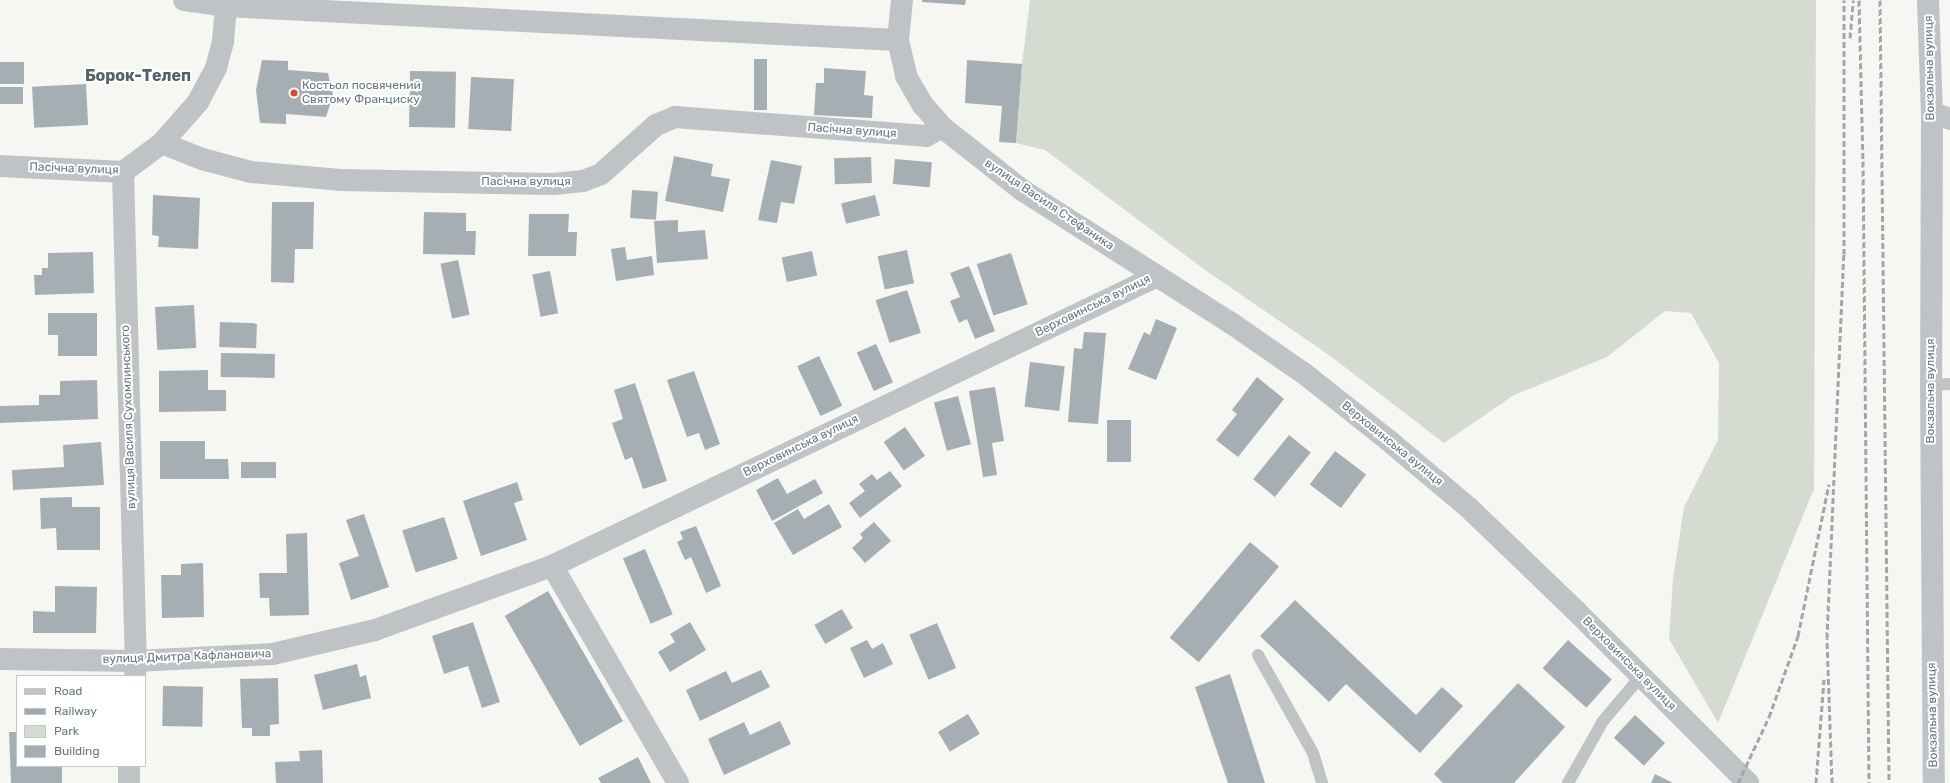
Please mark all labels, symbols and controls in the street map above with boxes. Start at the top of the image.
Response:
street label: Вокзальна вулиця [1922,15,1938,121]
district label: Борок-Телеп [85,66,191,86]
place label: Костьол посвячений Святому Франциску [302,79,421,107]
marker: Костьол посвячений Святому Франциску [289,88,299,98]
street label: Пасічна вулиця [807,121,897,141]
street label: вулиця Василя Стефаника [982,156,1116,254]
street label: Пасічна вулиця [29,160,119,178]
street label: Пасічна вулиця [481,175,571,189]
street label: Верховинська вулиця [1033,272,1153,340]
street label: вулиця Василя Сухомлинського [119,325,139,509]
street label: Вокзальна вулиця [1924,338,1938,444]
street label: Верховинська вулиця [1338,399,1446,489]
street label: Верховинська вулиця [741,412,861,480]
street label: Верховинська вулиця [1579,614,1679,714]
street label: вулиця Дмитра Кафлановича [102,647,272,667]
street label: Вокзальна вулиця [1925,662,1941,768]
legend [16,675,146,767]
text: Road [54,684,82,698]
text: Railway [54,704,97,718]
text: Park [54,724,79,738]
text: Building [54,744,100,758]

